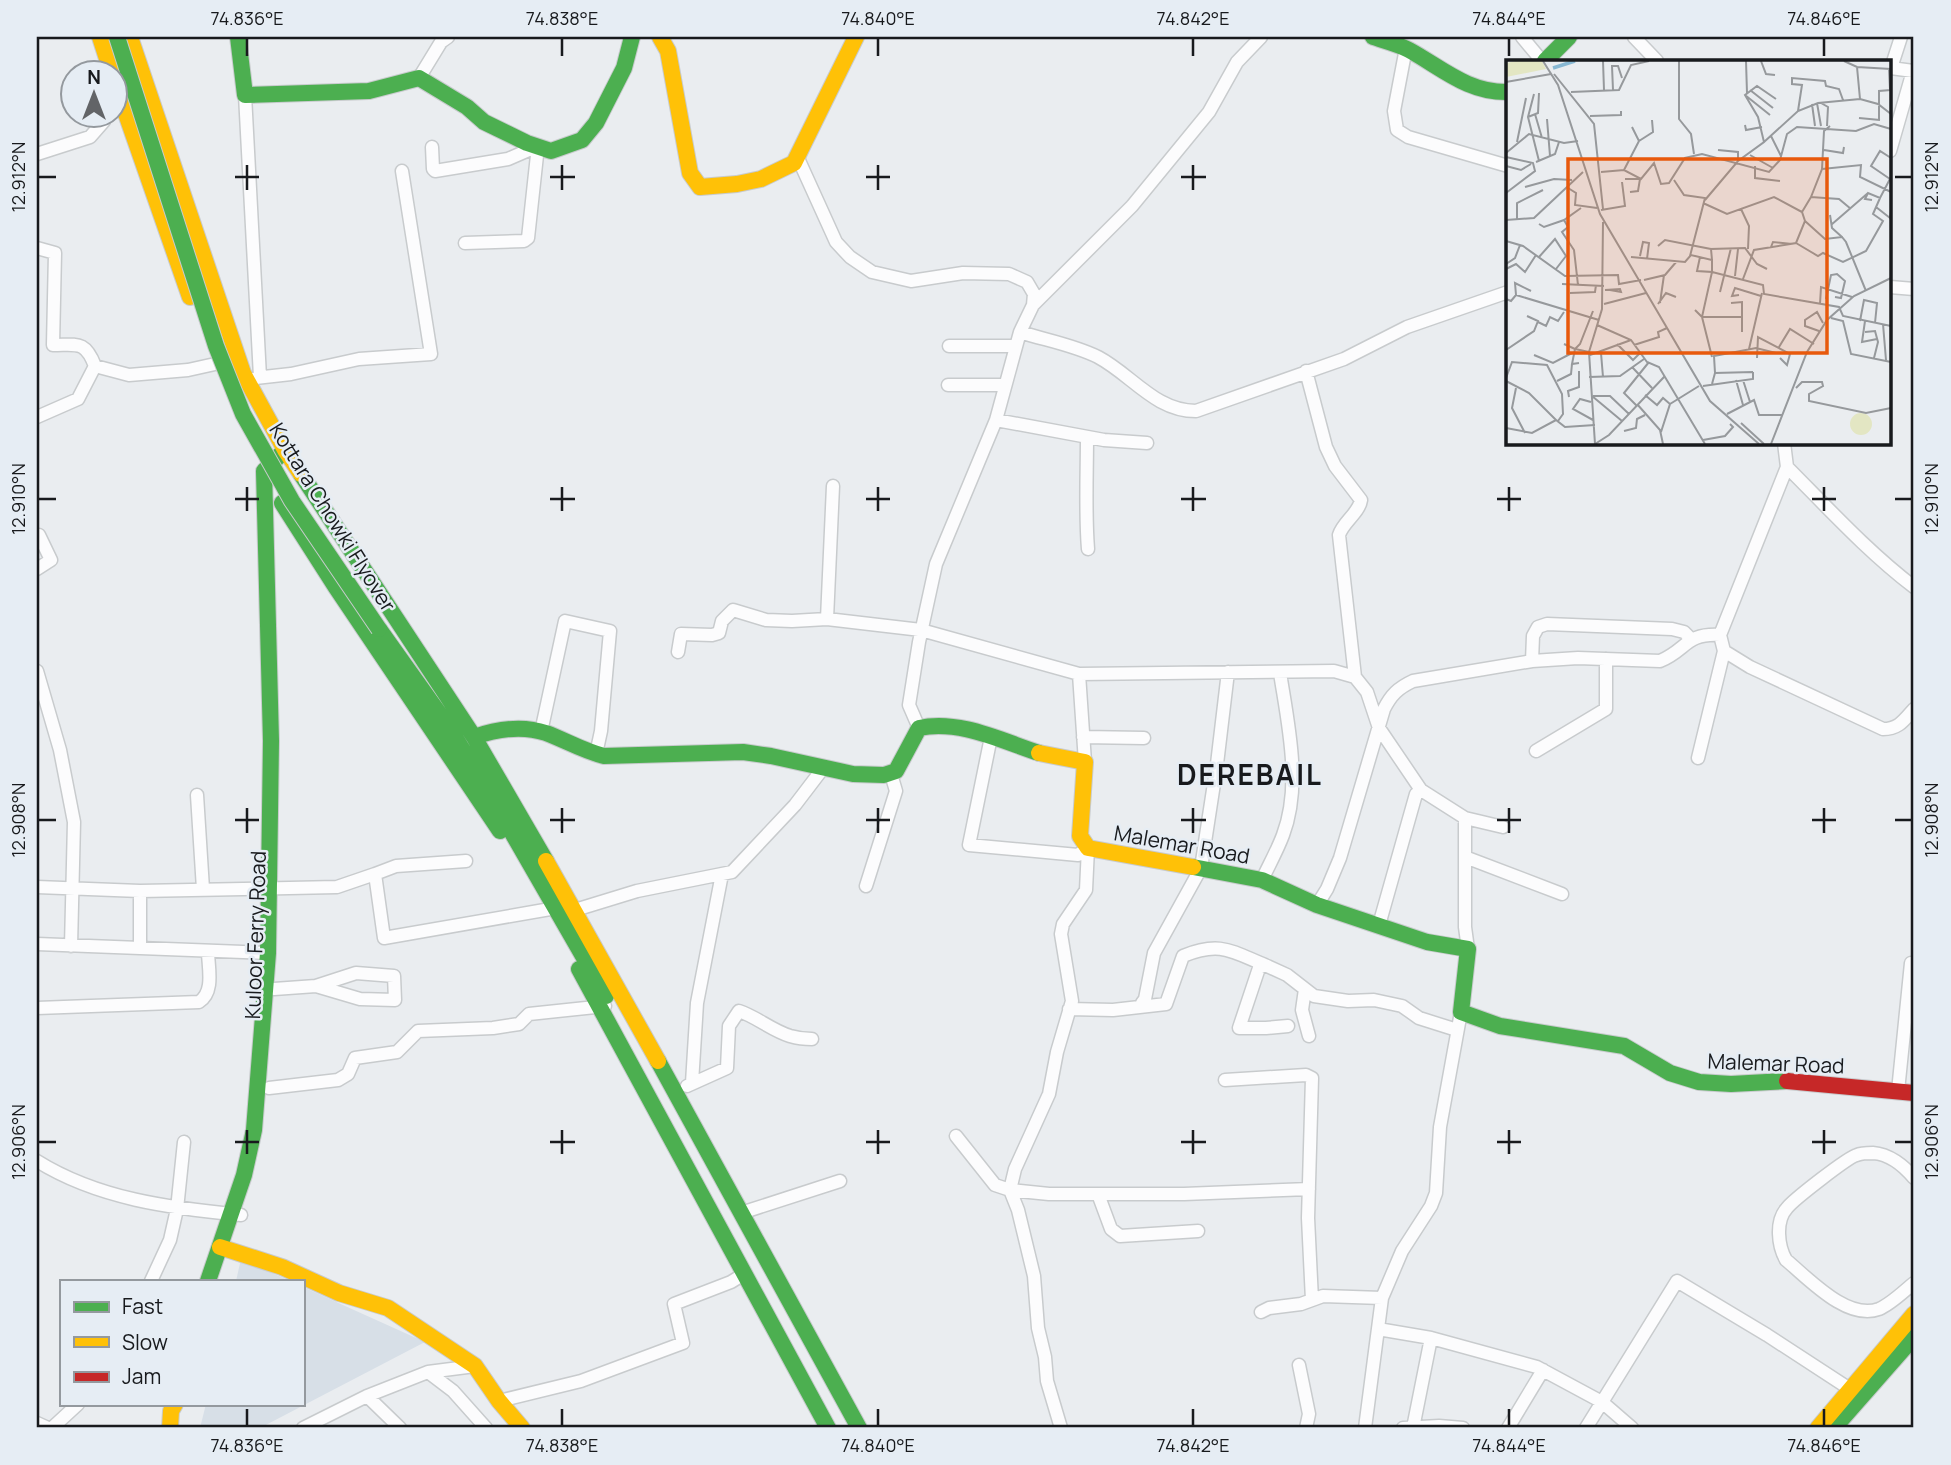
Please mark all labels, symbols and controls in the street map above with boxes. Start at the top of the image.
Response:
text: 74.836°E [210,6,284,30]
text: 74.838°E [526,6,598,30]
text: 74.840°E [841,6,915,30]
text: 74.842°E [1157,6,1229,30]
text: 74.844°E [1472,6,1546,30]
text: 74.846°E [1787,6,1861,30]
north arrow [60,60,130,130]
inset map [1506,60,1892,444]
text: N [87,64,101,90]
text: 12.912°N [6,142,30,212]
text: 12.912°N [1919,142,1943,212]
street label: Kottara Chowki Flyover [263,417,403,617]
text: 12.910°N [6,463,30,535]
text: 12.910°N [1919,463,1943,535]
district label: DEREBAIL [1177,755,1323,793]
text: 12.908°N [6,783,30,857]
text: 12.908°N [1919,783,1943,857]
street label: Malemar Road [1112,818,1252,870]
street label: Kuloor Ferry Road [238,850,272,1020]
street label: Malemar Road [1707,1047,1845,1079]
text: 12.906°N [6,1104,30,1180]
text: 12.906°N [1919,1104,1943,1180]
legend [60,1280,304,1406]
text: Fast [122,1292,163,1320]
text: Slow [122,1328,168,1356]
text: Jam [122,1362,161,1390]
text: 74.836°E [210,1433,284,1457]
text: 74.838°E [526,1433,598,1457]
text: 74.840°E [841,1433,915,1457]
text: 74.842°E [1157,1433,1229,1457]
text: 74.844°E [1472,1433,1546,1457]
text: 74.846°E [1787,1433,1861,1457]

